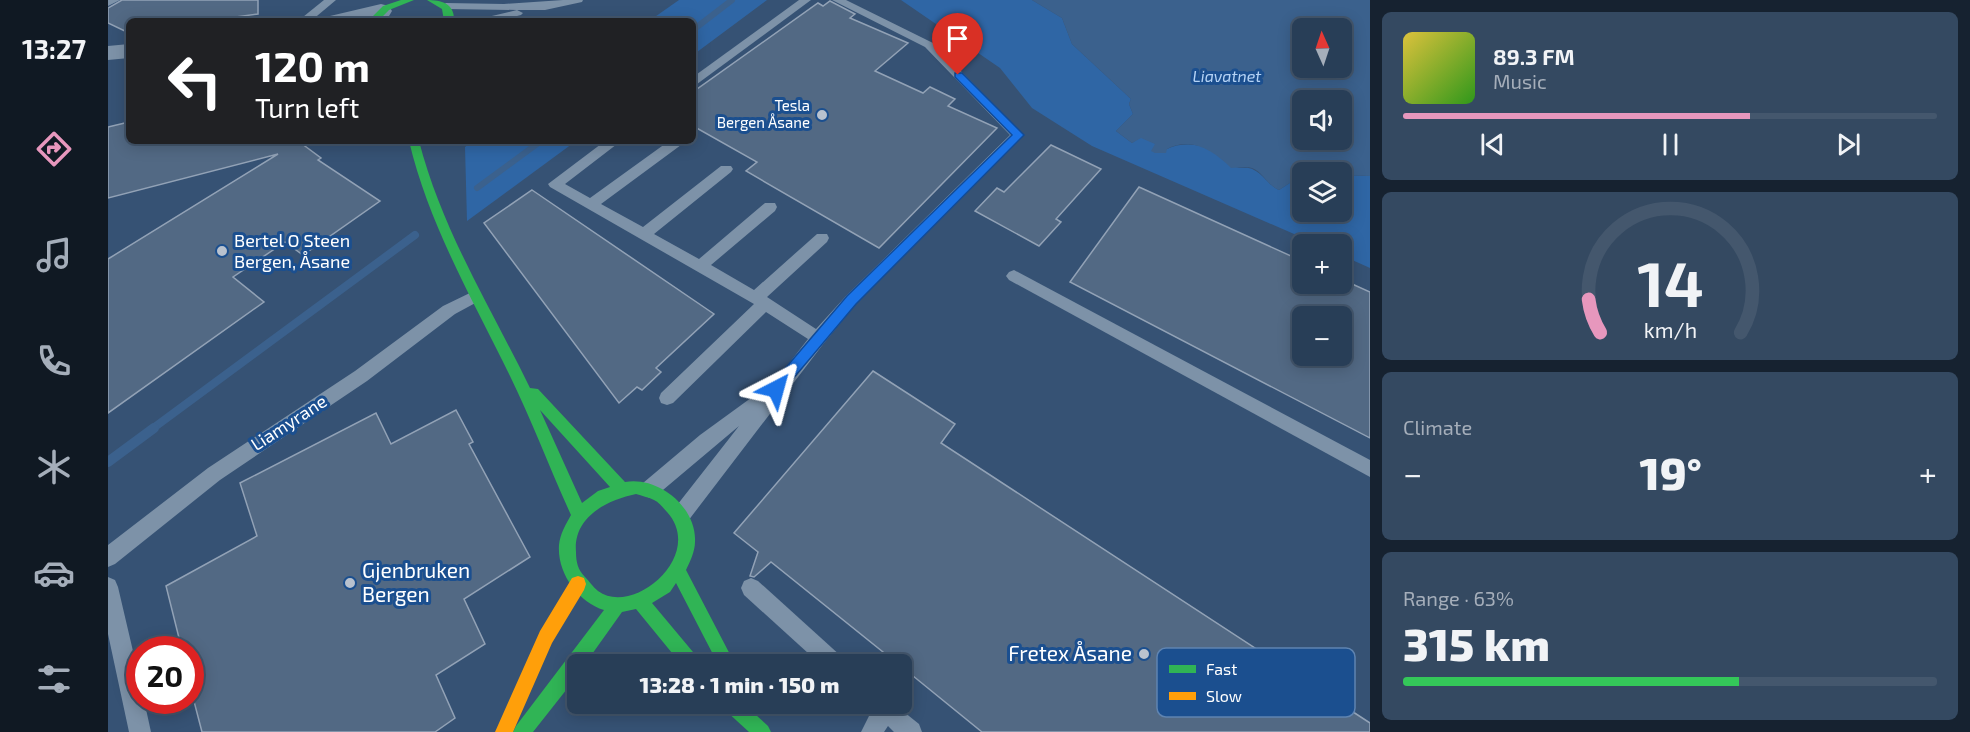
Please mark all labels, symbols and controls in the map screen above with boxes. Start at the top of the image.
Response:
pin [932,13,983,75]
north arrow [1292,18,1352,78]
map controls [1292,18,1352,366]
icon: arrive [941,22,974,55]
text: 13:27 [22,32,86,64]
text: 120 m [255,40,370,90]
icon: left [156,42,234,120]
text: 89.3 FM [1493,43,1575,69]
water label: Liavatnet [1193,66,1262,85]
text: Music [1493,69,1547,93]
button: sound [1292,90,1352,150]
text: Turn left [255,91,359,123]
place label: Tesla Bergen Åsane [717,96,810,131]
marker: Tesla Bergen Åsane [815,108,829,122]
icon: directions [33,128,75,170]
icon: previous [1476,128,1509,161]
icon: pause [1654,128,1687,161]
icon: next [1832,128,1865,161]
button: layers [1292,162,1352,222]
place label: Bertel O Steen Bergen, Åsane [234,229,350,272]
icon: music [33,234,75,276]
button: + [1292,234,1352,294]
marker: Bertel O Steen Bergen, Åsane [215,244,229,258]
text: 14 [1637,245,1703,320]
button: − [1292,306,1352,366]
text: km/h [1643,317,1697,342]
icon: phone [33,340,75,382]
position arrow [744,357,808,421]
street label: Liamyrane [246,389,331,455]
text: Climate [1403,415,1472,439]
text: 19° [1639,445,1702,499]
icon: climate [33,446,75,488]
text: − [1403,453,1422,493]
text: + [1919,453,1937,493]
icon: car [33,552,75,594]
place label: Gjenbruken Bergen [362,557,470,606]
marker: Gjenbruken Bergen [343,576,357,590]
text: Range · 63% [1403,586,1514,610]
text: 315 km [1403,616,1550,670]
speed limit sign: 20 [126,636,204,714]
place label: Fretex Åsane [1008,640,1132,665]
marker: Fretex Åsane [1137,647,1151,661]
legend [1157,648,1355,717]
icon: filters [33,658,75,700]
text: Fast [1206,659,1237,678]
text: 13:28 · 1 min · 150 m [640,671,839,697]
text: Slow [1206,686,1242,705]

